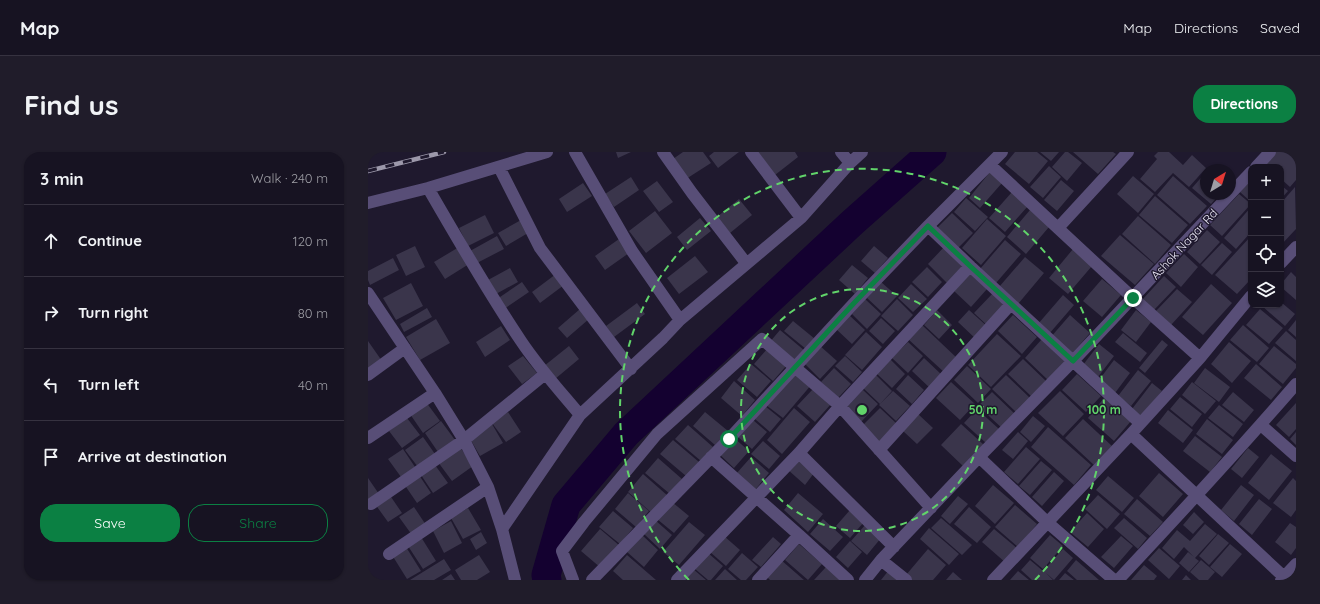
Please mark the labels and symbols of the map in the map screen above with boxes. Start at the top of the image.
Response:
north arrow [1200,164,1236,200]
street label: Ashok Nagar Rd [1147,206,1221,282]
route end [1124,289,1142,307]
text: 50 m [969,402,997,417]
text: 100 m [1087,402,1121,417]
centre of rings [855,403,869,417]
route start [720,430,738,448]

